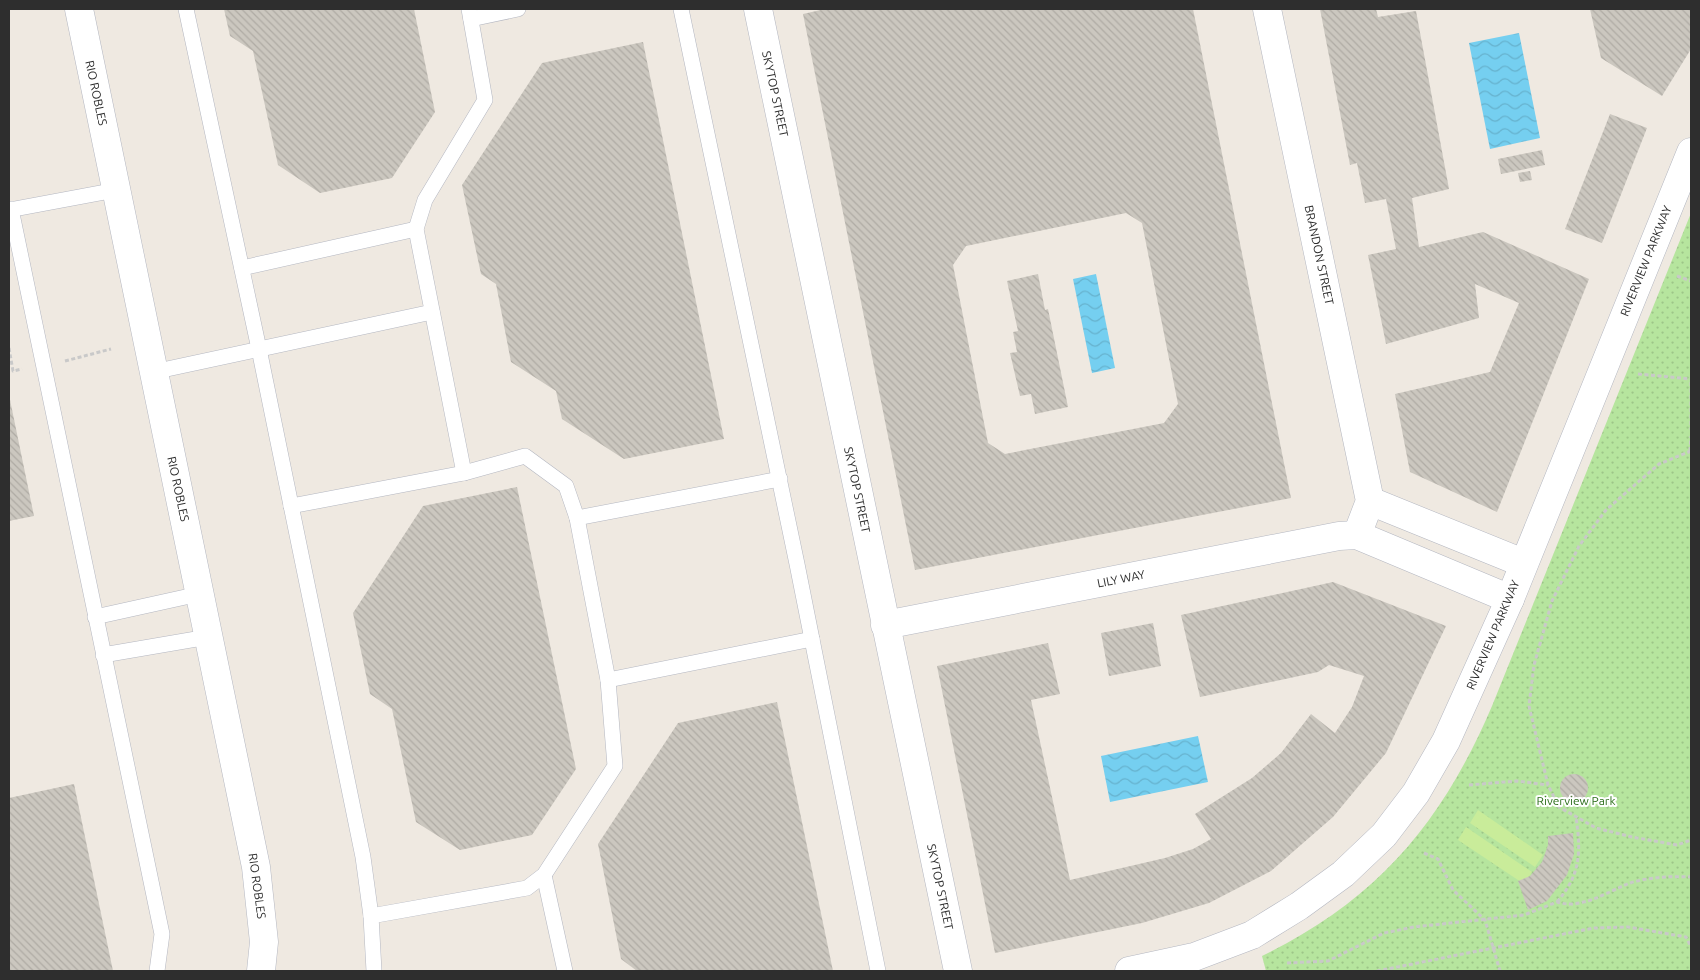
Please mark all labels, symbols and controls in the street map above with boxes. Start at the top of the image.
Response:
street label: SKYTOP STREET [760,50,791,138]
street label: RIO ROBLES [83,59,110,127]
street label: BRANDON STREET [1303,204,1336,306]
street label: RIVERVIEW PARKWAY [1617,204,1674,318]
street label: SKYTOP STREET [842,446,873,534]
street label: RIO ROBLES [165,455,192,523]
street label: LILY WAY [1096,567,1146,590]
street label: RIVERVIEW PARKWAY [1464,578,1522,692]
park label: Riverview Park [1537,794,1615,807]
street label: SKYTOP STREET [925,843,956,931]
street label: RIO ROBLES [246,852,269,920]

